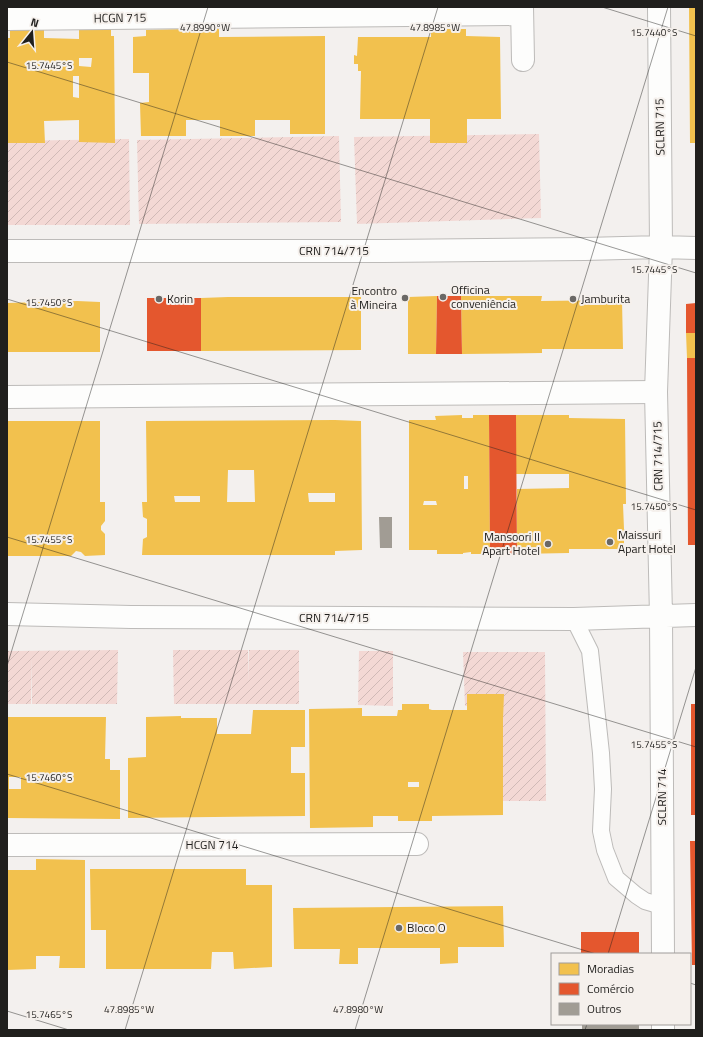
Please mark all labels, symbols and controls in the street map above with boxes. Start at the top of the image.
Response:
street label: HCGN 715 [93,8,147,27]
north arrow [12,12,52,52]
text: N [29,14,41,31]
text: 47.8990°W [180,20,230,35]
text: 47.8985°W [410,20,460,35]
text: 15.7440°S [631,25,677,40]
text: 15.7445°S [26,58,72,73]
street label: SCLRN 715 [649,98,669,156]
street label: CRN 714/715 [299,241,369,260]
text: 15.7445°S [631,262,677,277]
place label: Officina conveniência [451,280,516,313]
place label: Encontro à Mineira [350,281,397,314]
place label: Korin [167,289,193,308]
place label: Jamburita [581,289,630,308]
marker: Officina conveniência [438,292,448,302]
marker: Encontro à Mineira [400,293,410,303]
marker: Korin [154,294,164,304]
marker: Jamburita [568,294,578,304]
text: 15.7450°S [26,295,72,310]
street label: CRN 714/715 [647,421,668,491]
text: 15.7450°S [631,499,677,514]
place label: Maissuri Apart Hotel [618,525,676,558]
place label: Mansoori II Apart Hotel [482,527,540,560]
text: 15.7455°S [26,532,72,547]
marker: Maissuri Apart Hotel [605,537,615,547]
marker: Mansoori II Apart Hotel [543,539,553,549]
street label: CRN 714/715 [299,608,369,627]
text: 15.7455°S [631,737,677,752]
street label: SCLRN 714 [652,768,671,826]
text: 15.7460°S [26,770,72,785]
street label: HCGN 714 [186,835,239,854]
place label: Bloco O [407,918,446,937]
marker: Bloco O [394,923,404,933]
legend [551,953,691,1025]
text: Moradias [587,959,635,978]
text: Comércio [587,979,634,998]
text: Outros [587,999,622,1018]
text: 47.8985°W [104,1002,154,1017]
text: 47.8980°W [333,1002,383,1017]
text: 15.7465°S [26,1007,72,1022]

